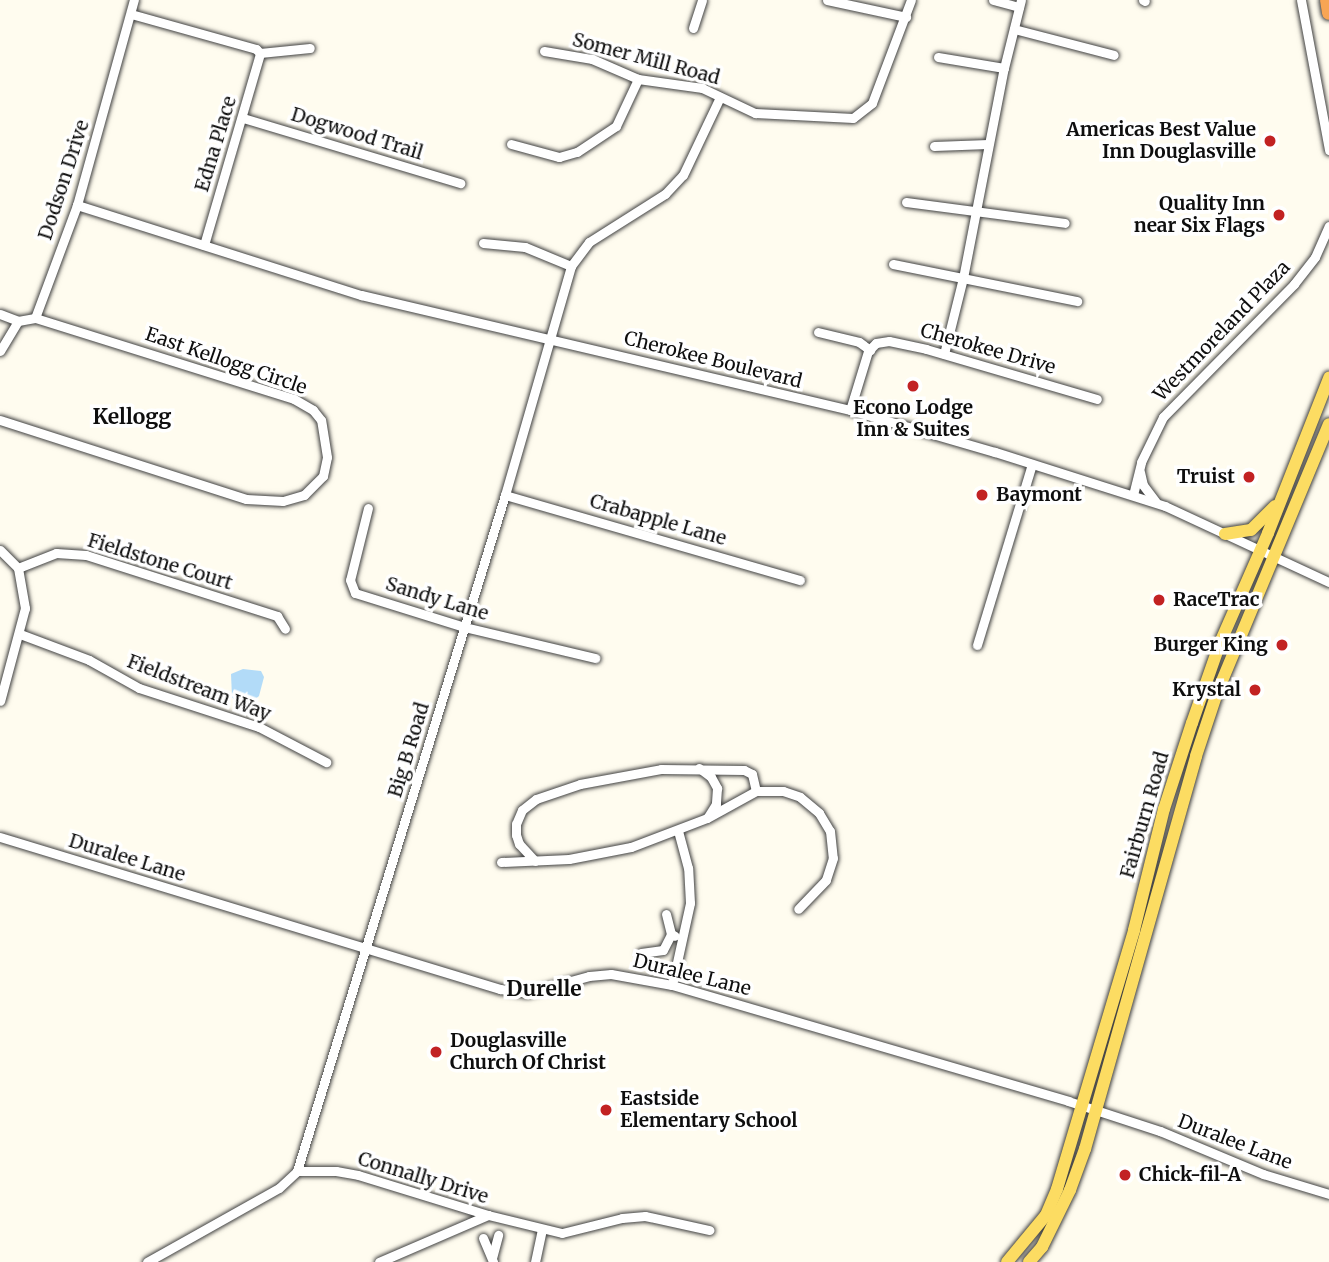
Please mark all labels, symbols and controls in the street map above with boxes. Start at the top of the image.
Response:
street label: Somer Mill Road [570,28,722,90]
street label: Edna Place [191,94,241,194]
street label: Dogwood Trail [288,103,426,165]
street label: Dodson Drive [34,117,94,243]
place label: Americas Best Value Inn Douglasville [1066,119,1256,163]
marker: Americas Best Value Inn Douglasville [1262,133,1278,149]
place label: Quality Inn near Six Flags [1134,193,1265,237]
marker: Quality Inn near Six Flags [1271,207,1287,223]
street label: Westmoreland Plaza [1149,256,1295,406]
street label: Cherokee Drive [918,319,1058,379]
street label: East Kellogg Circle [142,323,310,399]
street label: Cherokee Boulevard [622,327,804,393]
marker: Econo Lodge Inn & Suites [905,378,921,394]
place label: Econo Lodge Inn & Suites [853,397,973,441]
district label: Kellogg [93,404,171,430]
place label: Truist [1177,466,1235,488]
marker: Truist [1241,469,1257,485]
place label: Baymont [996,484,1082,506]
marker: Baymont [974,487,990,503]
street label: Crabapple Lane [587,490,729,550]
street label: Fieldstone Court [85,529,235,595]
street label: Sandy Lane [383,573,491,625]
place label: RaceTrac [1173,589,1259,611]
marker: RaceTrac [1151,592,1167,608]
place label: Burger King [1154,634,1268,656]
marker: Burger King [1274,637,1290,653]
street label: Fieldstream Way [124,650,274,726]
place label: Krystal [1172,679,1241,701]
marker: Krystal [1247,682,1263,698]
street label: Big B Road [384,700,434,800]
street label: Fairburn Road [1116,749,1174,881]
street label: Duralee Lane [66,829,188,887]
street label: Duralee Lane [631,949,753,1001]
district label: Durelle [506,976,582,1002]
place label: Douglasville Church Of Christ [450,1030,606,1074]
marker: Douglasville Church Of Christ [428,1044,444,1060]
place label: Eastside Elementary School [620,1088,797,1132]
marker: Eastside Elementary School [598,1102,614,1118]
street label: Duralee Lane [1175,1110,1295,1174]
street label: Connally Drive [355,1147,491,1209]
place label: Chick-fil-A [1139,1164,1241,1186]
marker: Chick-fil-A [1117,1167,1133,1183]

